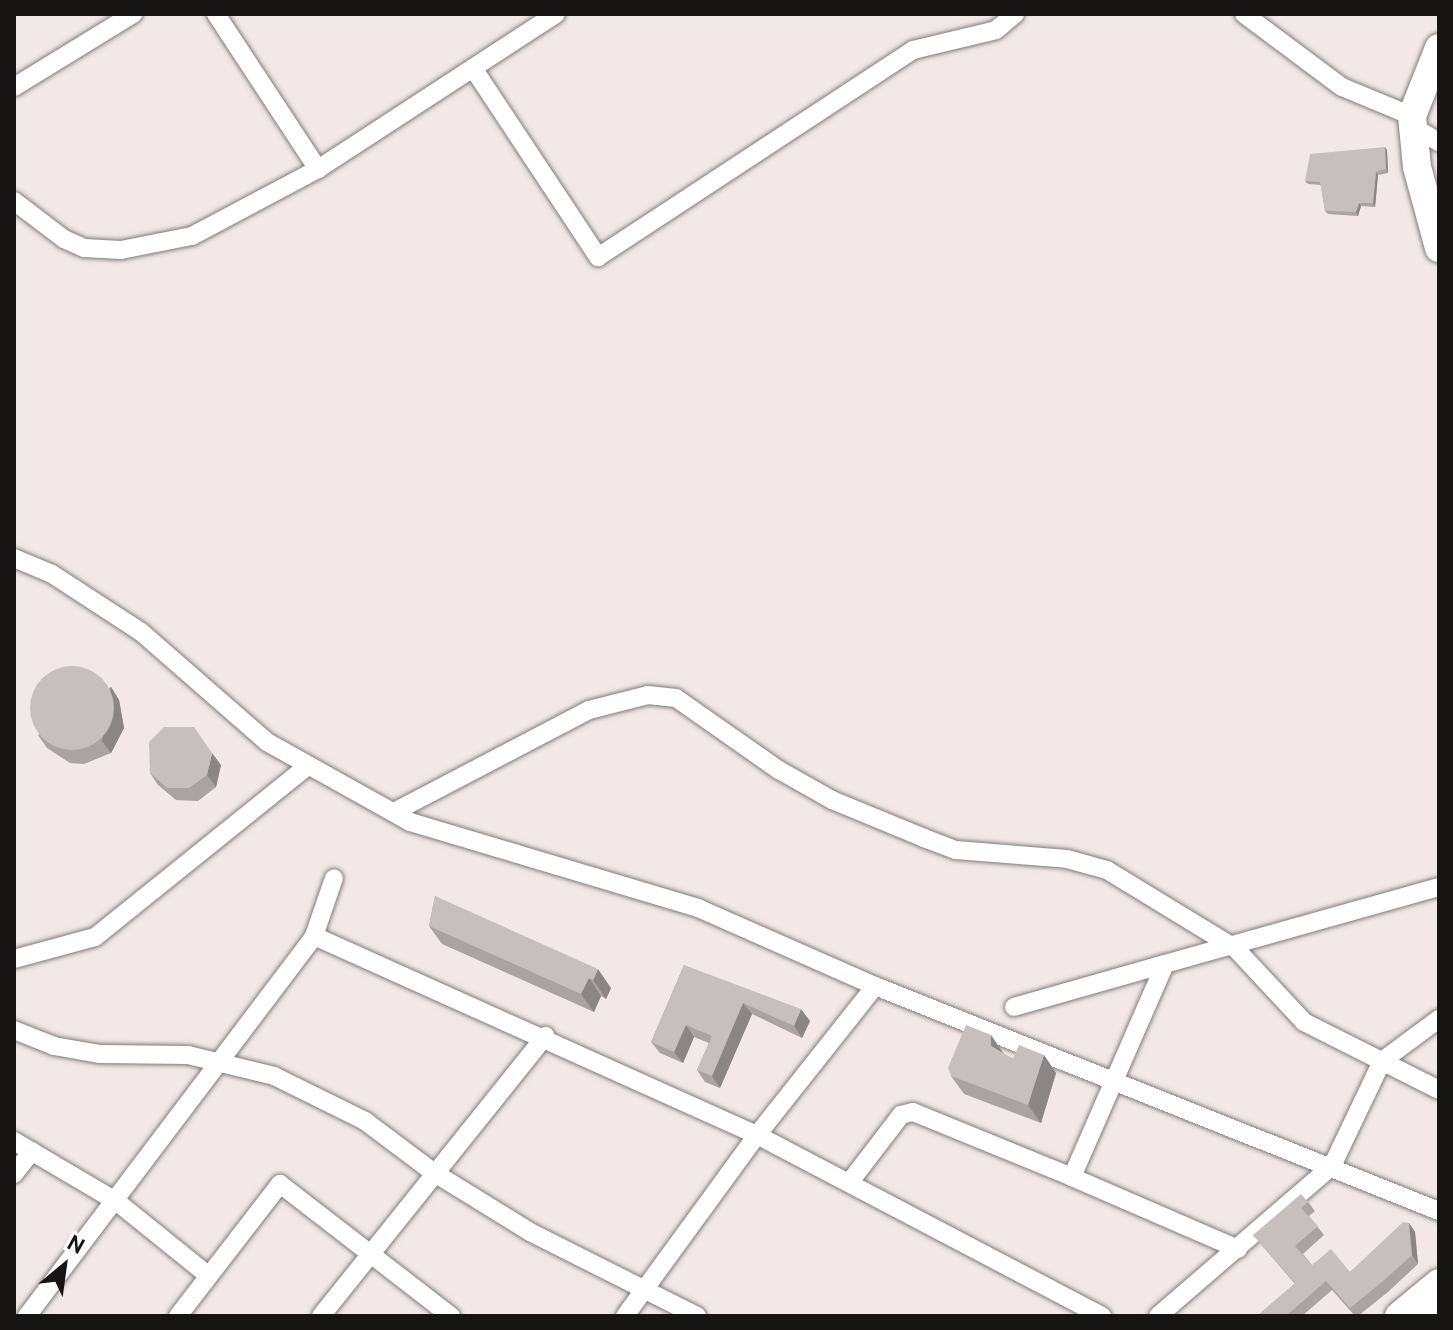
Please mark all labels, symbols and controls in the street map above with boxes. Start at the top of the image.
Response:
north arrow [24,1226,104,1306]
text: N [63,1229,89,1260]

